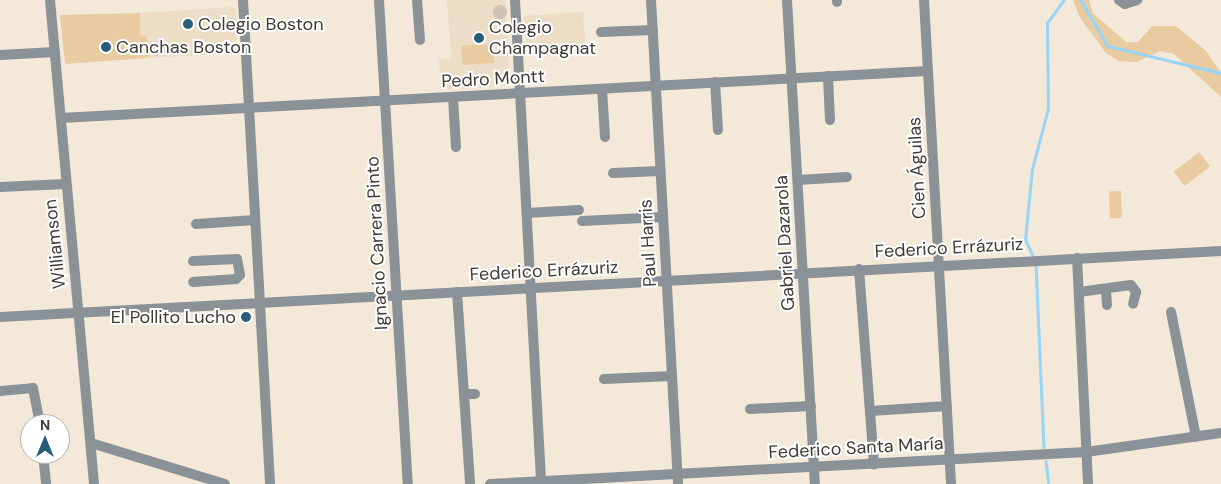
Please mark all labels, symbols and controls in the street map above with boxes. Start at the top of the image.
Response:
place label: Colegio Boston [198,13,324,35]
place label: Colegio Champagnat [489,17,596,59]
marker: Colegio Boston [182,18,194,30]
marker: Colegio Champagnat [473,32,485,44]
place label: Canchas Boston [116,36,251,58]
marker: Canchas Boston [100,41,112,53]
street label: Pedro Montt [441,66,545,92]
street label: Cien Águilas [904,116,930,220]
street label: Ignacio Carrera Pinto [362,155,392,331]
street label: Gabriel Dazarola [771,175,799,311]
street label: Williamson [40,198,70,290]
street label: Paul Harris [635,199,661,287]
street label: Federico Errázuriz [874,233,1024,263]
street label: Federico Errázuriz [469,256,619,286]
place label: El Pollito Lucho [111,306,236,328]
marker: El Pollito Lucho [240,311,252,323]
north arrow [20,414,70,464]
text: N [40,416,50,434]
street label: Federico Santa María [768,433,944,463]

